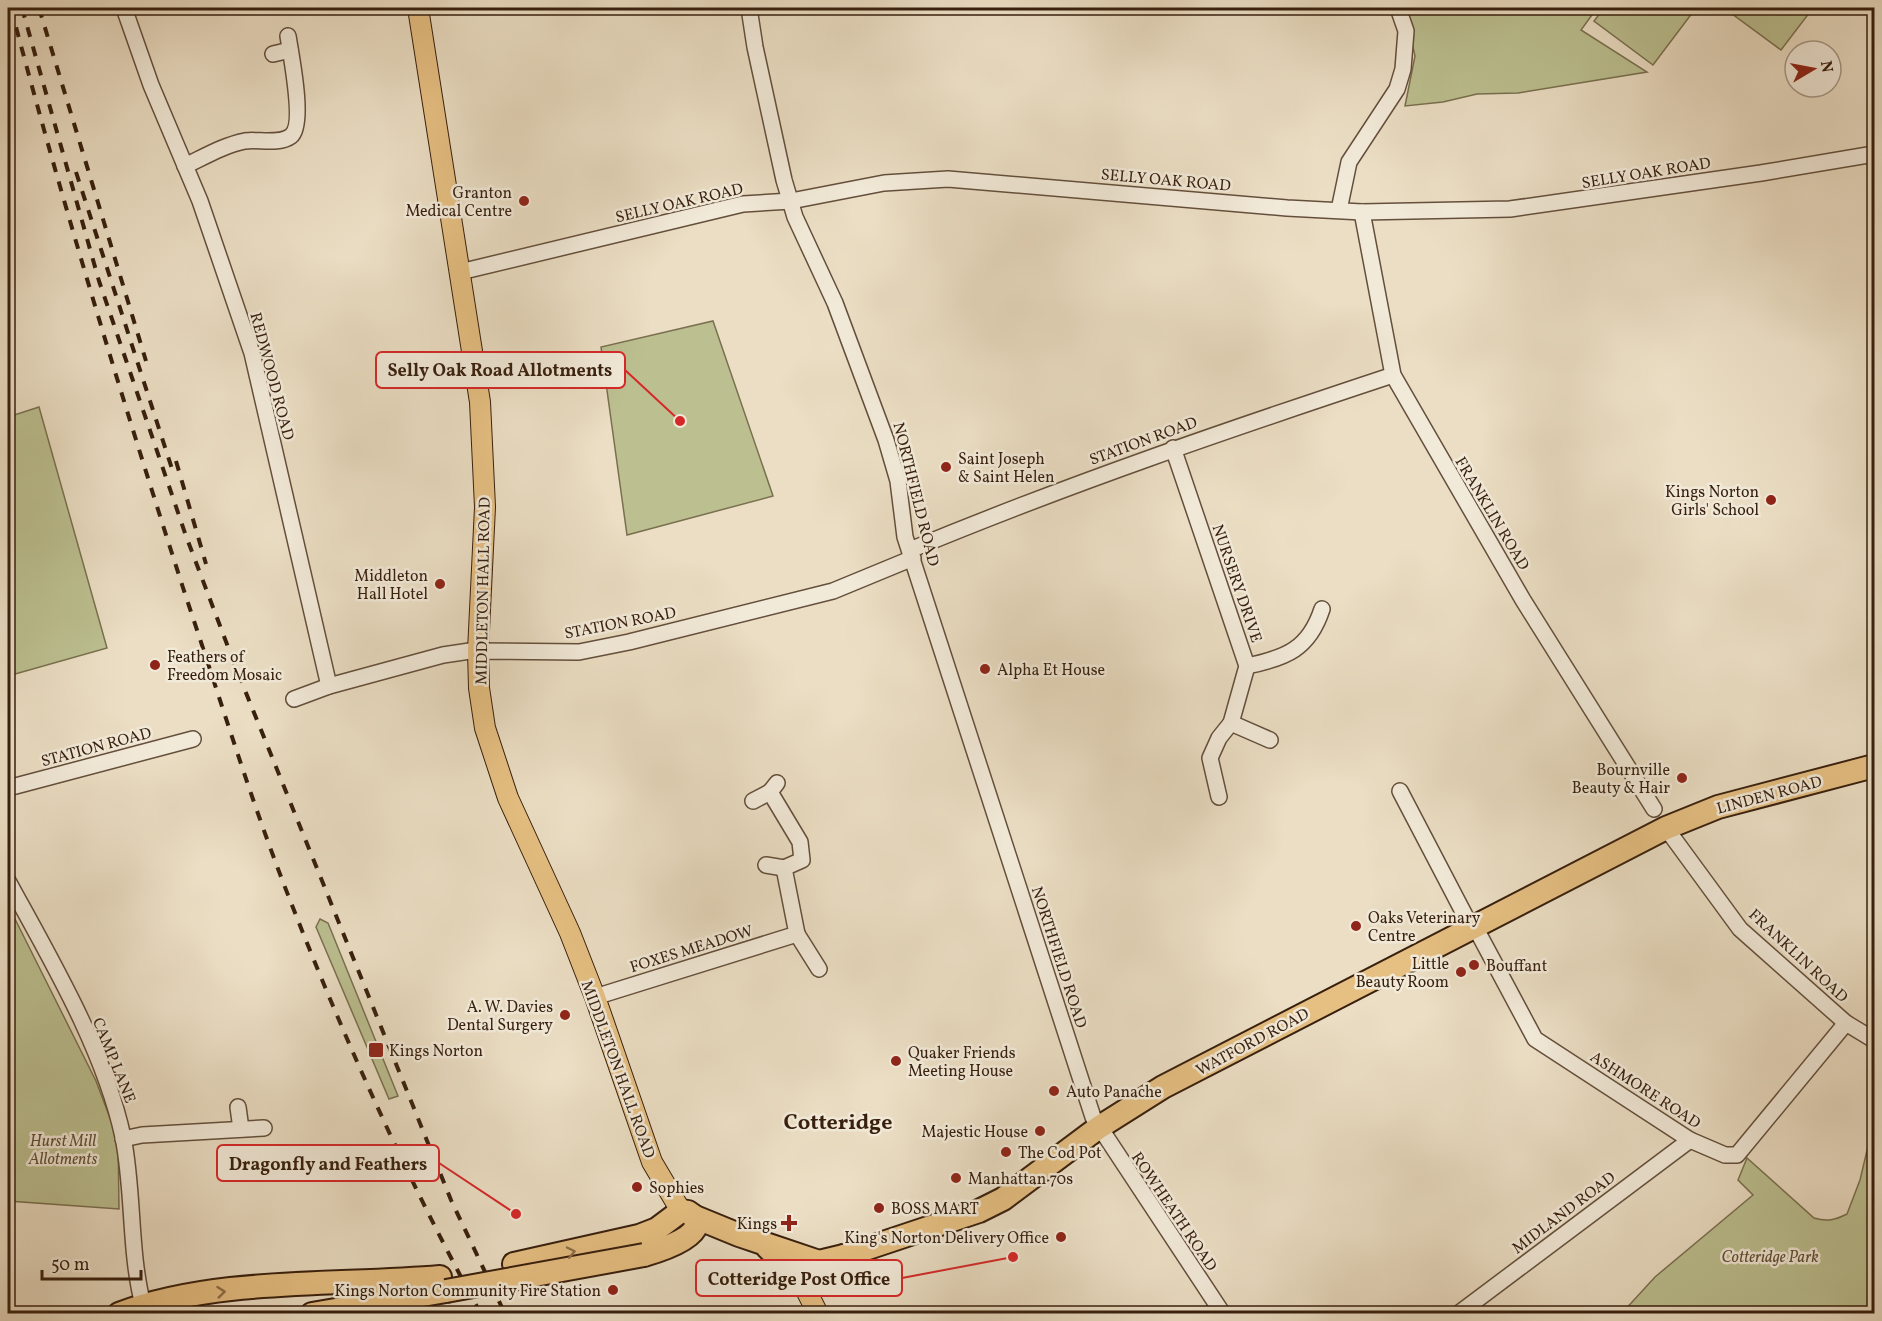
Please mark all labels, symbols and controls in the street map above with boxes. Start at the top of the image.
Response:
north arrow [1783,39,1843,99]
text: N [1814,59,1838,75]
street label: SELLY OAK ROAD [1580,153,1713,195]
street label: SELLY OAK ROAD [1100,164,1232,198]
street label: SELLY OAK ROAD [613,178,746,229]
place label: Granton Medical Centre [405,183,512,223]
marker: Granton Medical Centre [517,194,531,208]
street label: REDWOOD ROAD [243,310,299,443]
callout: Selly Oak Road Allotments [376,352,625,388]
text: Selly Oak Road Allotments [388,359,612,384]
street label: STATION ROAD [1087,412,1201,472]
street label: NORTHFIELD ROAD [887,420,944,569]
place label: Saint Joseph & Saint Helen [958,449,1055,489]
street label: FRANKLIN ROAD [1449,453,1534,575]
marker: Saint Joseph & Saint Helen [939,460,953,474]
place label: Kings Norton Girls' School [1665,482,1759,522]
marker: Kings Norton Girls' School [1764,493,1778,507]
street label: MIDDLETON HALL ROAD [471,497,497,685]
street label: NURSERY DRIVE [1206,521,1267,646]
place label: Middleton Hall Hotel [354,566,428,606]
marker: Middleton Hall Hotel [433,577,447,591]
street label: STATION ROAD [563,602,678,646]
place label: Feathers of Freedom Mosaic [167,647,282,687]
marker: Feathers of Freedom Mosaic [148,658,162,672]
place label: Alpha Et House [997,660,1105,682]
marker: Alpha Et House [978,662,992,676]
street label: STATION ROAD [39,723,154,773]
place label: Bournville Beauty & Hair [1572,760,1670,800]
marker: Bournville Beauty & Hair [1675,771,1689,785]
street label: LINDEN ROAD [1714,771,1825,821]
street label: NORTHFIELD ROAD [1025,884,1091,1032]
street label: FRANKLIN ROAD [1743,904,1852,1009]
place label: Oaks Veterinary Centre [1368,908,1481,948]
marker: Oaks Veterinary Centre [1349,919,1363,933]
street label: FOXES MEADOW [627,921,756,979]
place label: Little Beauty Room [1356,954,1449,994]
place label: Bouffant [1486,956,1548,978]
marker: Bouffant [1467,958,1481,972]
marker: Little Beauty Room [1454,965,1468,979]
street label: MIDDLETON HALL ROAD [575,978,660,1162]
place label: A. W. Davies Dental Surgery [447,997,553,1037]
street label: WATFORD ROAD [1192,1003,1314,1082]
marker: A. W. Davies Dental Surgery [558,1008,572,1022]
street label: CAMP LANE [86,1015,140,1107]
marker: Kings Norton [367,1041,385,1059]
place label: Kings Norton [389,1041,483,1063]
place label: Quaker Friends Meeting House [908,1043,1016,1083]
street label: ASHMORE ROAD [1585,1047,1705,1135]
marker: Quaker Friends Meeting House [889,1054,903,1068]
place label: Auto Panache [1066,1082,1162,1104]
marker: Auto Panache [1047,1084,1061,1098]
district label: Cotteridge [784,1108,892,1139]
place label: Majestic House [921,1122,1028,1144]
marker: Majestic House [1033,1124,1047,1138]
park label: Hurst Mill Allotments [28,1131,97,1171]
place label: The Cod Pot [1018,1143,1102,1165]
callout: Dragonfly and Feathers [217,1145,439,1181]
marker: The Cod Pot [999,1145,1013,1159]
street label: ROWHEATH ROAD [1125,1148,1222,1276]
text: Dragonfly and Feathers [229,1153,427,1178]
street label: MIDLAND ROAD [1508,1167,1621,1260]
place label: Manhattan 70s [968,1169,1073,1191]
marker: Manhattan 70s [949,1171,963,1185]
place label: Sophies [649,1178,704,1200]
marker: Sophies [630,1180,644,1194]
place label: BOSS MART [891,1199,979,1221]
marker: BOSS MART [872,1201,886,1215]
place label: Kings [737,1214,777,1236]
marker: Kings [782,1216,796,1230]
place label: King's Norton Delivery Office [844,1228,1049,1250]
marker: King's Norton Delivery Office [1054,1230,1068,1244]
scale bar [42,1243,141,1281]
one-way arrow [566,1246,576,1259]
park label: Cotteridge Park [1721,1247,1819,1269]
text: 50 m [51,1253,90,1278]
callout: Cotteridge Post Office [696,1260,902,1296]
text: Cotteridge Post Office [708,1268,890,1293]
place label: Kings Norton Community Fire Station [335,1281,601,1303]
marker: Kings Norton Community Fire Station [606,1283,620,1297]
one-way arrow [216,1286,226,1299]

